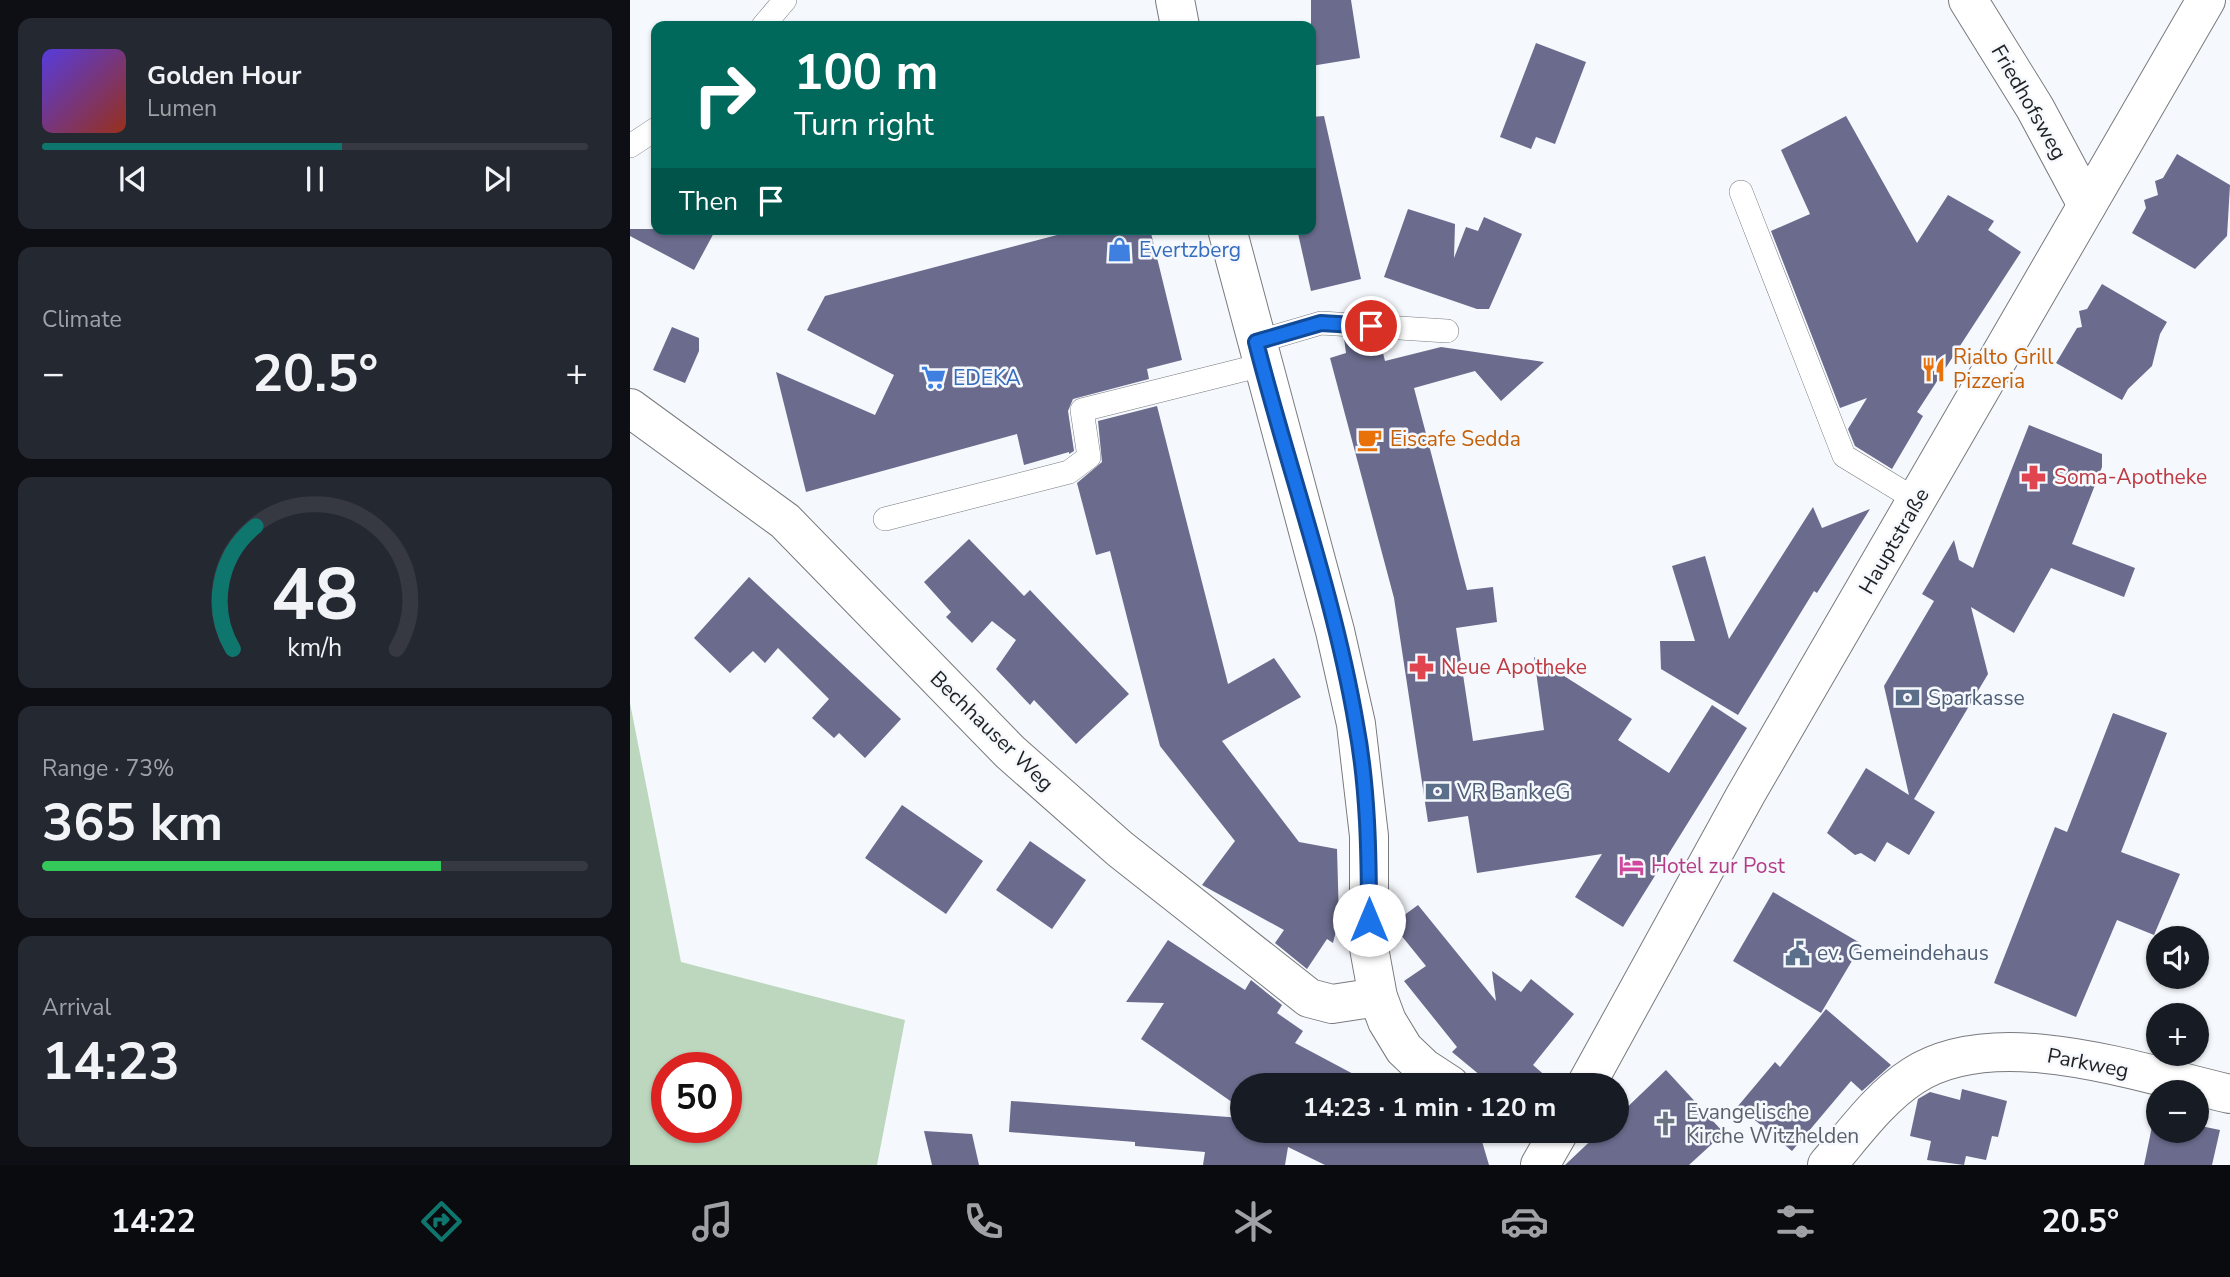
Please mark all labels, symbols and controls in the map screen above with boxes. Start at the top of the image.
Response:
text: 100 m [794,39,938,106]
street label: Friedhofsweg [1985,39,2073,165]
icon: right [679,49,770,140]
text: Golden Hour [147,58,302,93]
text: Lumen [147,93,217,124]
text: Turn right [794,103,934,146]
icon: previous [114,160,152,198]
icon: pause [296,160,334,198]
icon: next [478,160,516,198]
icon: arrive [752,182,790,220]
text: Then [679,184,738,219]
shop icon: Evertzberg [1105,236,1133,264]
place label: Evertzberg [1139,236,1241,264]
pin [1341,296,1401,356]
text: Climate [42,304,122,335]
icon: arrive [1352,307,1390,345]
text: 20.5° [252,338,378,409]
place label: Rialto Grill Pizzeria [1953,343,2054,395]
text: − [42,348,65,399]
text: + [565,348,588,399]
restaurant icon: Rialto Grill Pizzeria [1919,355,1947,383]
supermarket icon: EDEKA [919,364,947,392]
place label: EDEKA [953,364,1021,392]
cafe icon: Eiscafe Sedda [1356,425,1384,453]
place label: Eiscafe Sedda [1390,425,1521,453]
pharmacy icon: Soma-Apotheke [2020,463,2048,491]
place label: Soma-Apotheke [2054,463,2207,491]
street label: Hauptstraße [1852,483,1936,599]
text: 48 [271,545,359,645]
text: km/h [287,630,343,664]
pharmacy icon: Neue Apotheke [1407,653,1435,681]
place label: Neue Apotheke [1441,653,1587,681]
street label: Bechhauser Weg [924,665,1060,797]
bank icon: Sparkasse [1894,684,1922,712]
place label: Sparkasse [1928,684,2025,712]
text: Range · 73% [42,753,174,784]
bank icon: VR Bank eG [1423,778,1451,806]
place label: VR Bank eG [1456,778,1570,806]
text: 365 km [42,787,223,858]
hotel icon: Hotel zur Post [1617,852,1645,880]
place label: Hotel zur Post [1651,852,1785,880]
position arrow [1332,883,1406,957]
map controls [2146,926,2209,1143]
button: sound [2146,926,2209,989]
public building icon: ev. Gemeindehaus [1783,939,1811,967]
place label: ev. Gemeindehaus [1817,939,1989,967]
text: Arrival [42,992,111,1023]
button: + [2146,1003,2209,1066]
text: 14:23 [42,1026,180,1097]
street label: Parkweg [2045,1041,2131,1085]
speed limit sign: 50 [651,1052,742,1143]
button: − [2146,1080,2209,1143]
text: 14:23 · 1 min · 120 m [1303,1090,1556,1125]
place label: Evangelische Kirche Witzhelden [1686,1098,1859,1150]
church icon: Evangelische Kirche Witzhelden [1652,1110,1680,1138]
icon: directions [417,1197,466,1246]
icon: music [688,1197,737,1246]
icon: phone [959,1197,1008,1246]
icon: climate [1229,1197,1278,1246]
icon: car [1500,1197,1549,1246]
icon: filters [1771,1197,1820,1246]
text: 14:22 [111,1200,196,1243]
text: 20.5° [2041,1200,2119,1243]

